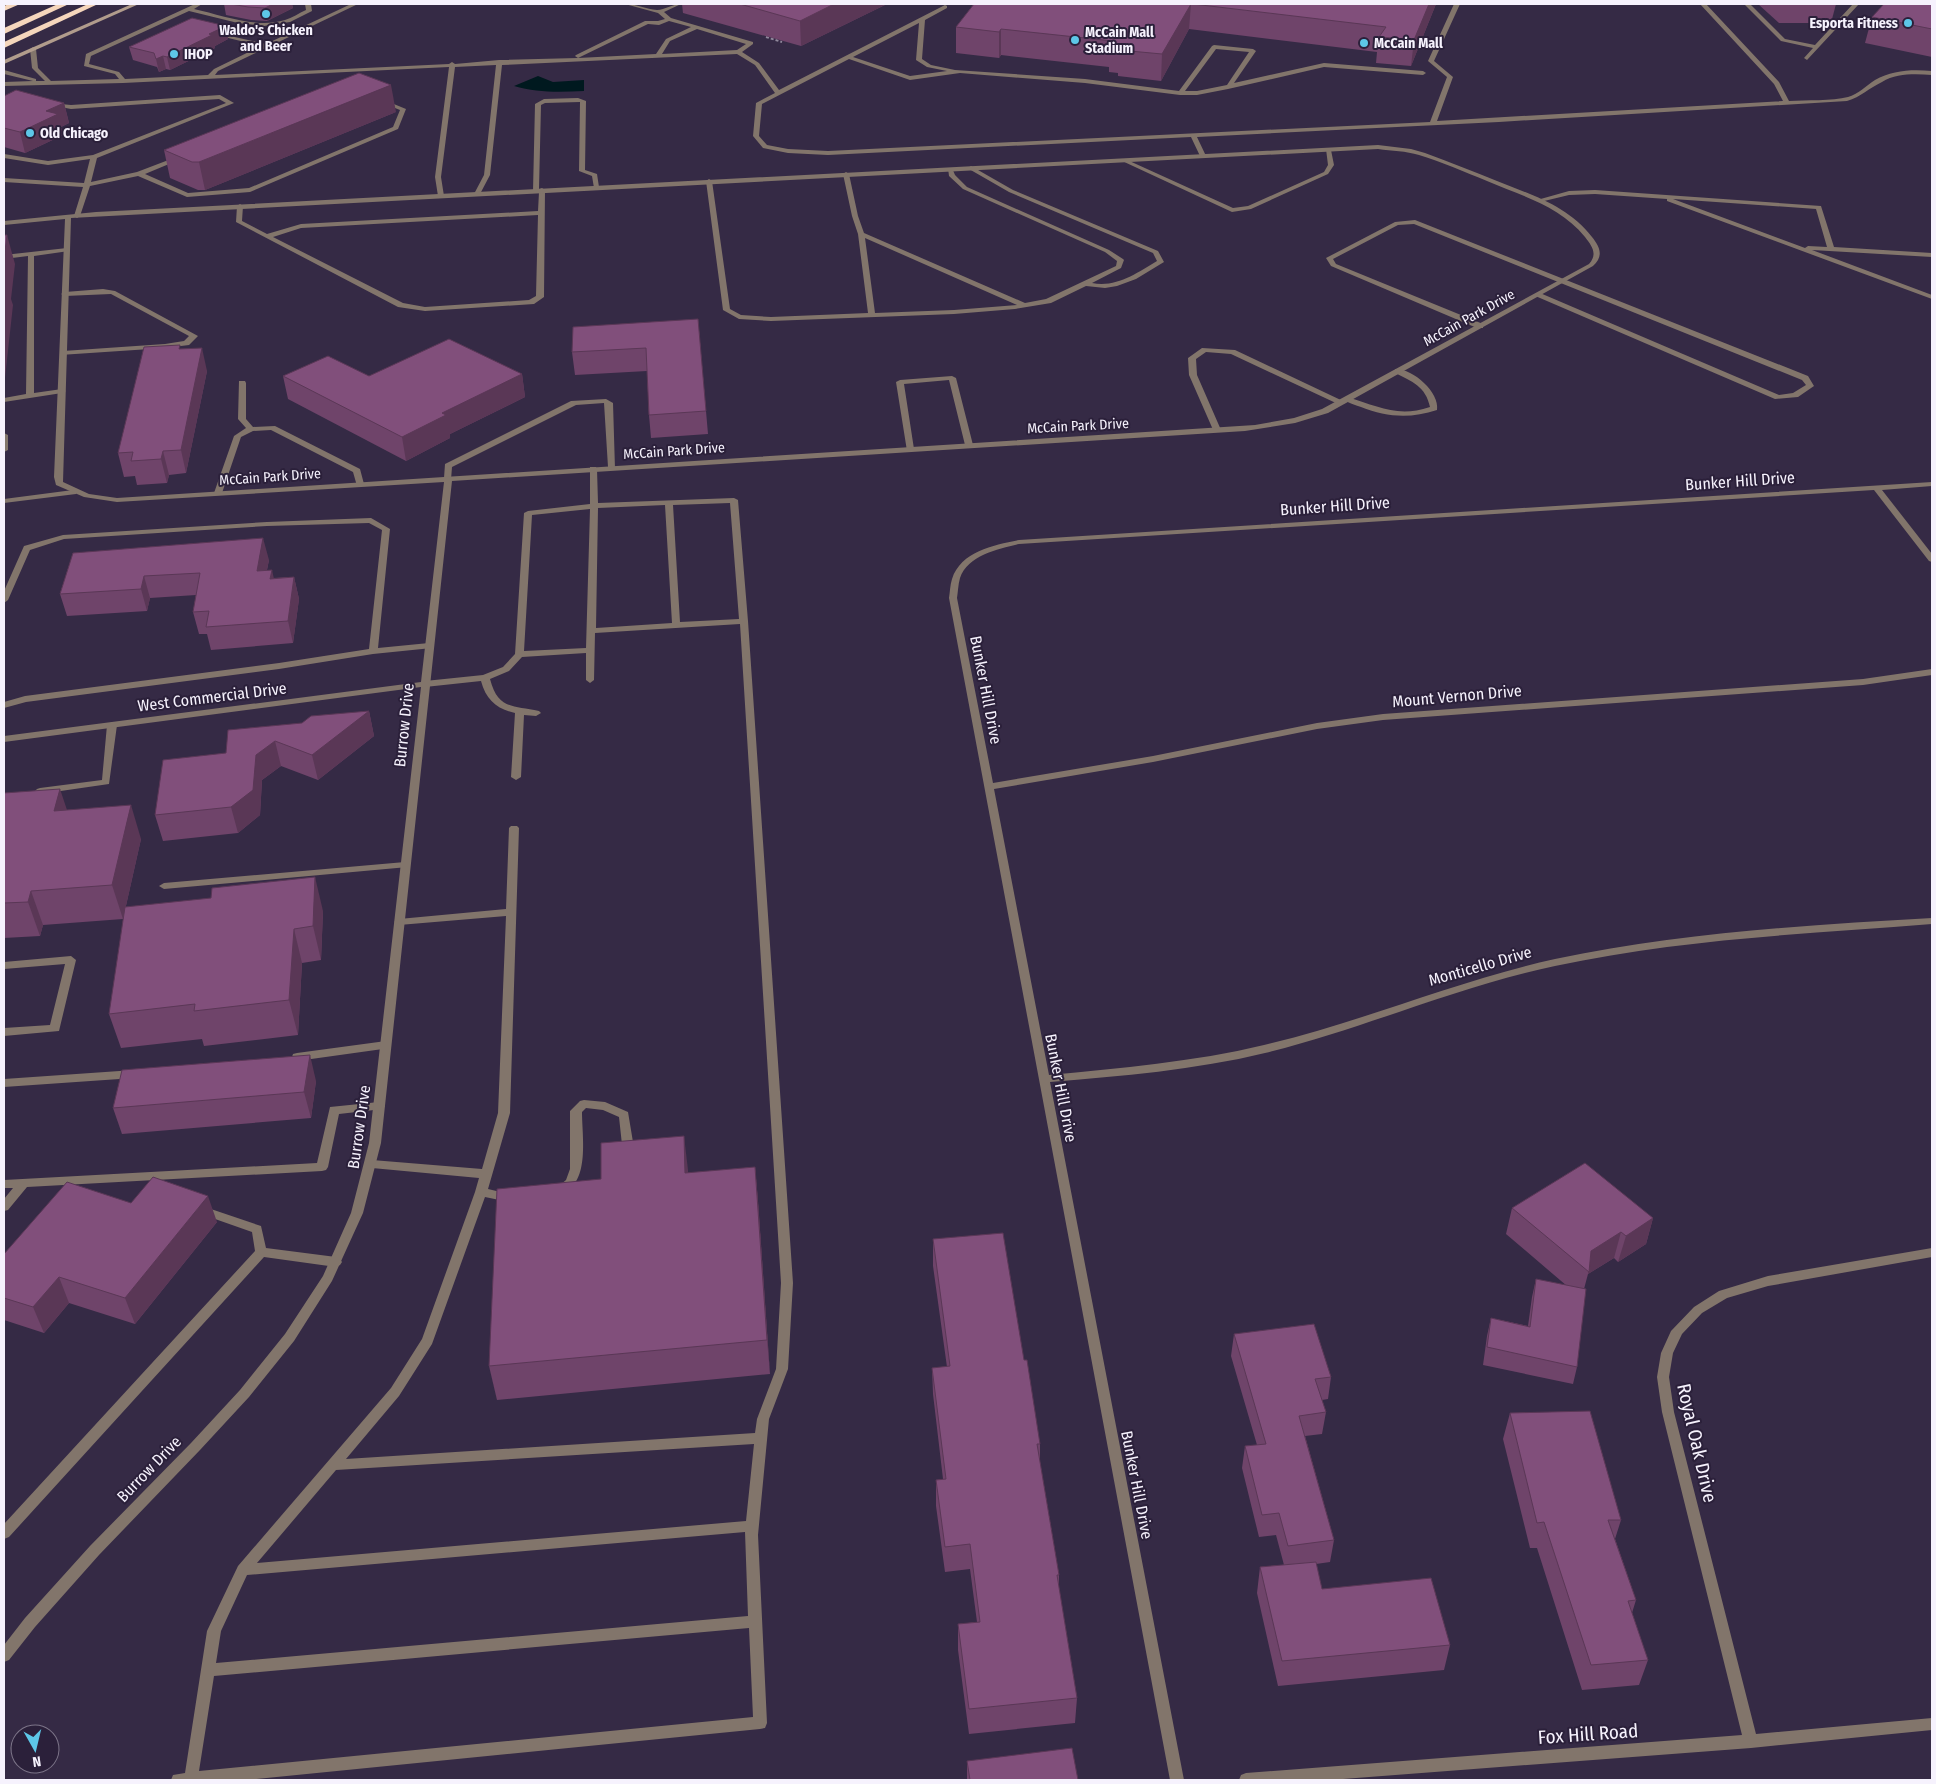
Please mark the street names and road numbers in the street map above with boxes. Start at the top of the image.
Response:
street label: McCain Park Drive [1420,286,1518,350]
street label: McCain Park Drive [1027,415,1129,437]
street label: McCain Park Drive [623,439,725,463]
street label: McCain Park Drive [219,465,321,489]
street label: Bunker Hill Drive [1685,468,1796,494]
street label: Bunker Hill Drive [1280,493,1391,519]
street label: Bunker Hill Drive [966,634,1006,746]
street label: West Commercial Drive [136,678,288,716]
street label: Mount Vernon Drive [1392,681,1523,711]
street label: Burrow Drive [390,682,418,768]
street label: Monticello Drive [1426,942,1534,990]
street label: Bunker Hill Drive [1041,1032,1081,1144]
street label: Burrow Drive [344,1084,374,1170]
street label: Royal Oak Drive [1672,1381,1722,1505]
street label: Bunker Hill Drive [1117,1429,1157,1541]
street label: Burrow Drive [113,1432,185,1506]
street label: Fox Hill Road [1537,1719,1639,1749]

